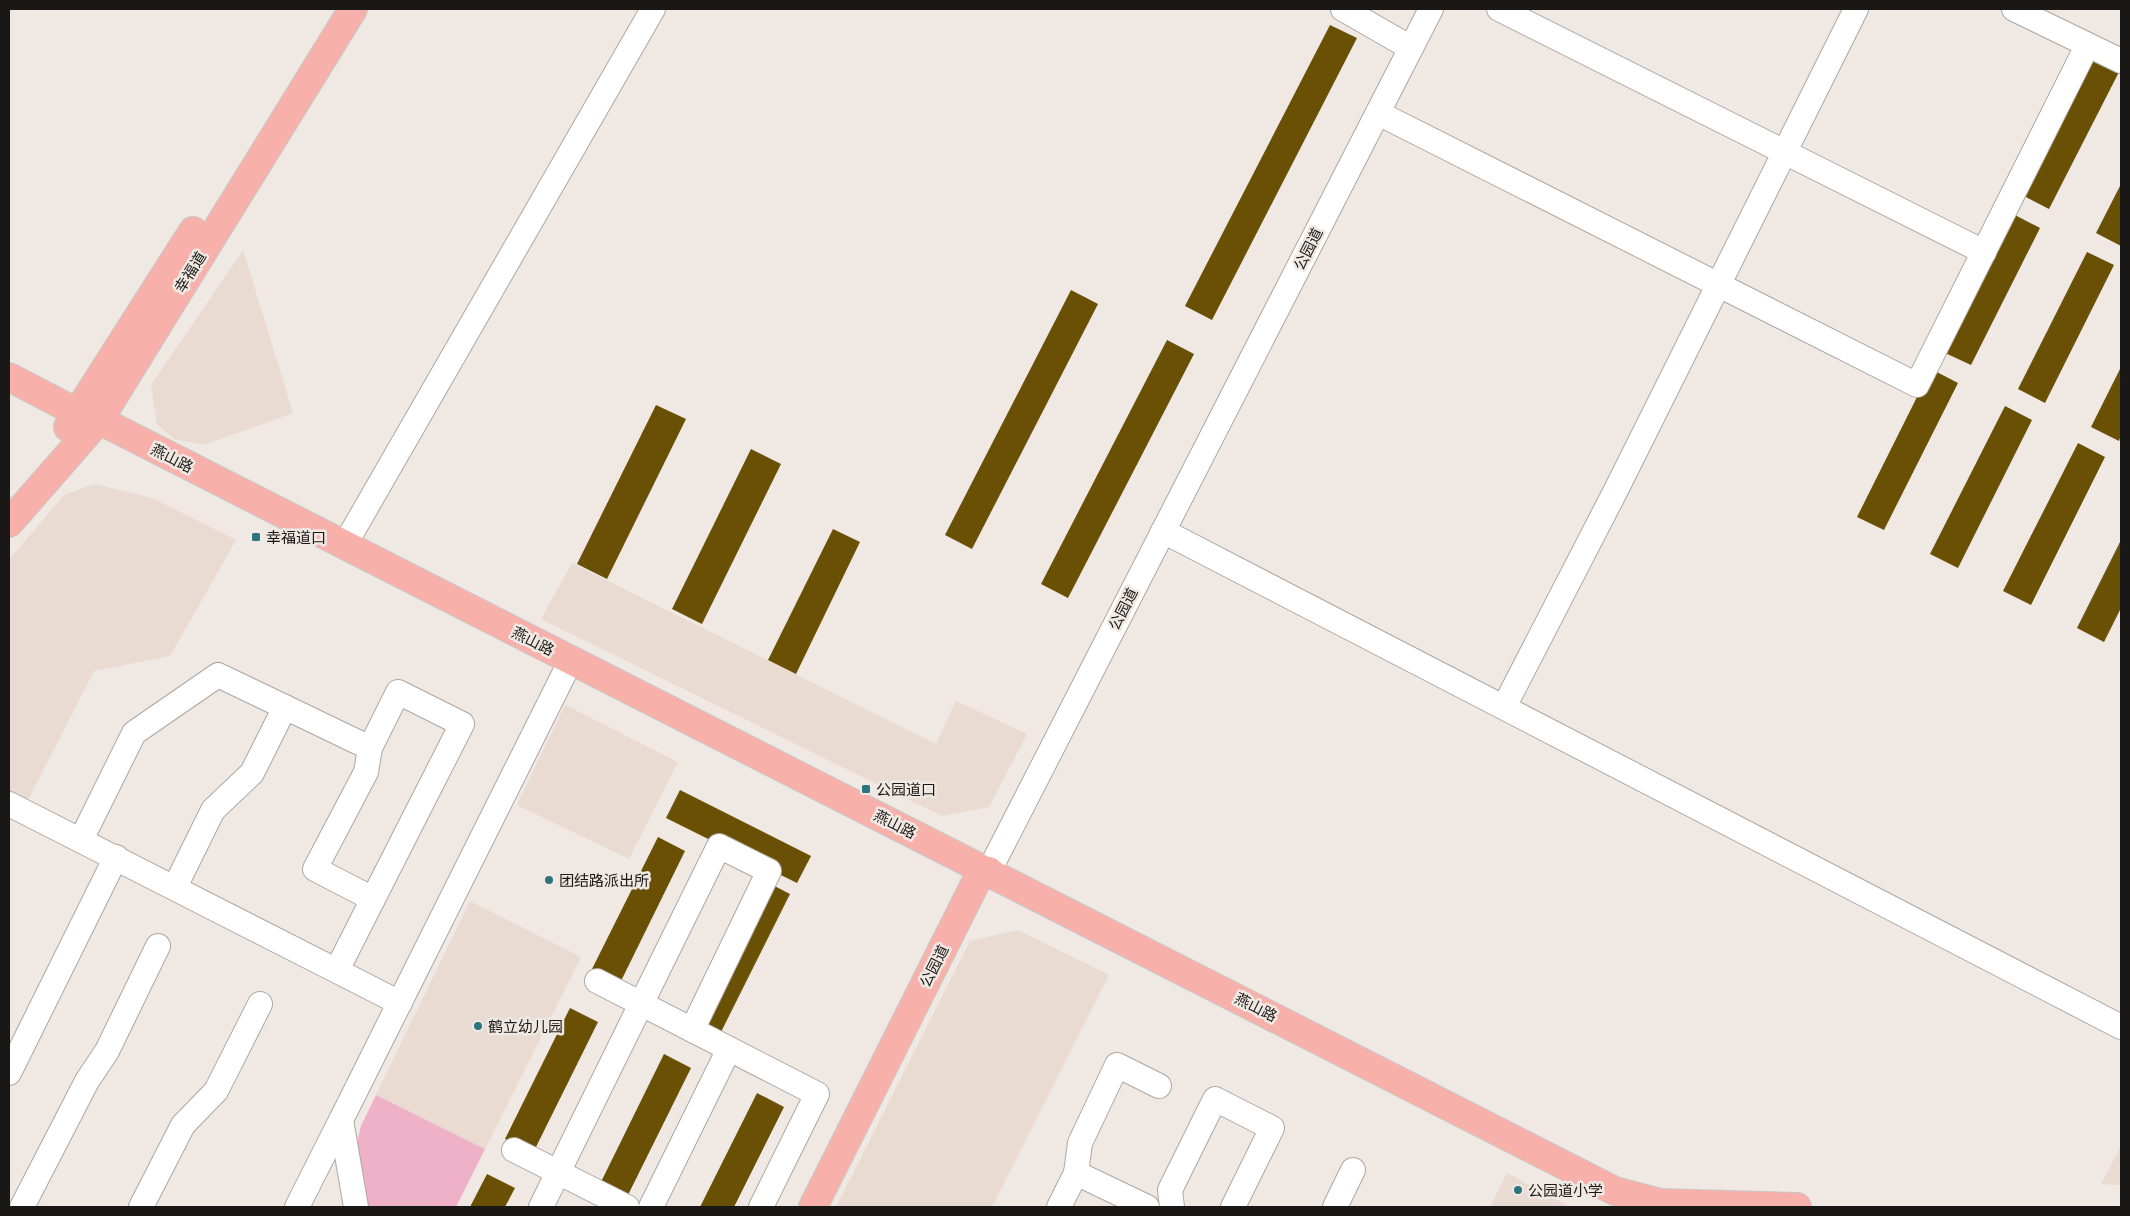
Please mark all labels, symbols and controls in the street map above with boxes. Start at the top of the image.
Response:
street label: 公园道 [1289,225,1327,273]
street label: 幸福道 [170,248,210,296]
street label: 燕山路 [148,439,196,477]
place label: 幸福道口 [266,528,326,547]
marker: 幸福道口 [250,531,262,543]
street label: 公园道 [1104,585,1142,633]
street label: 燕山路 [509,622,557,660]
place label: 公园道口 [876,780,936,799]
marker: 公园道口 [860,783,872,795]
street label: 燕山路 [871,805,919,843]
place label: 团结路派出所 [559,871,649,890]
marker: 团结路派出所 [543,874,555,886]
street label: 公园道 [915,942,953,990]
street label: 燕山路 [1232,988,1280,1026]
place label: 鹤立幼儿园 [488,1017,563,1036]
marker: 鹤立幼儿园 [472,1020,484,1032]
place label: 公园道小学 [1528,1181,1603,1200]
marker: 公园道小学 [1512,1184,1524,1196]

